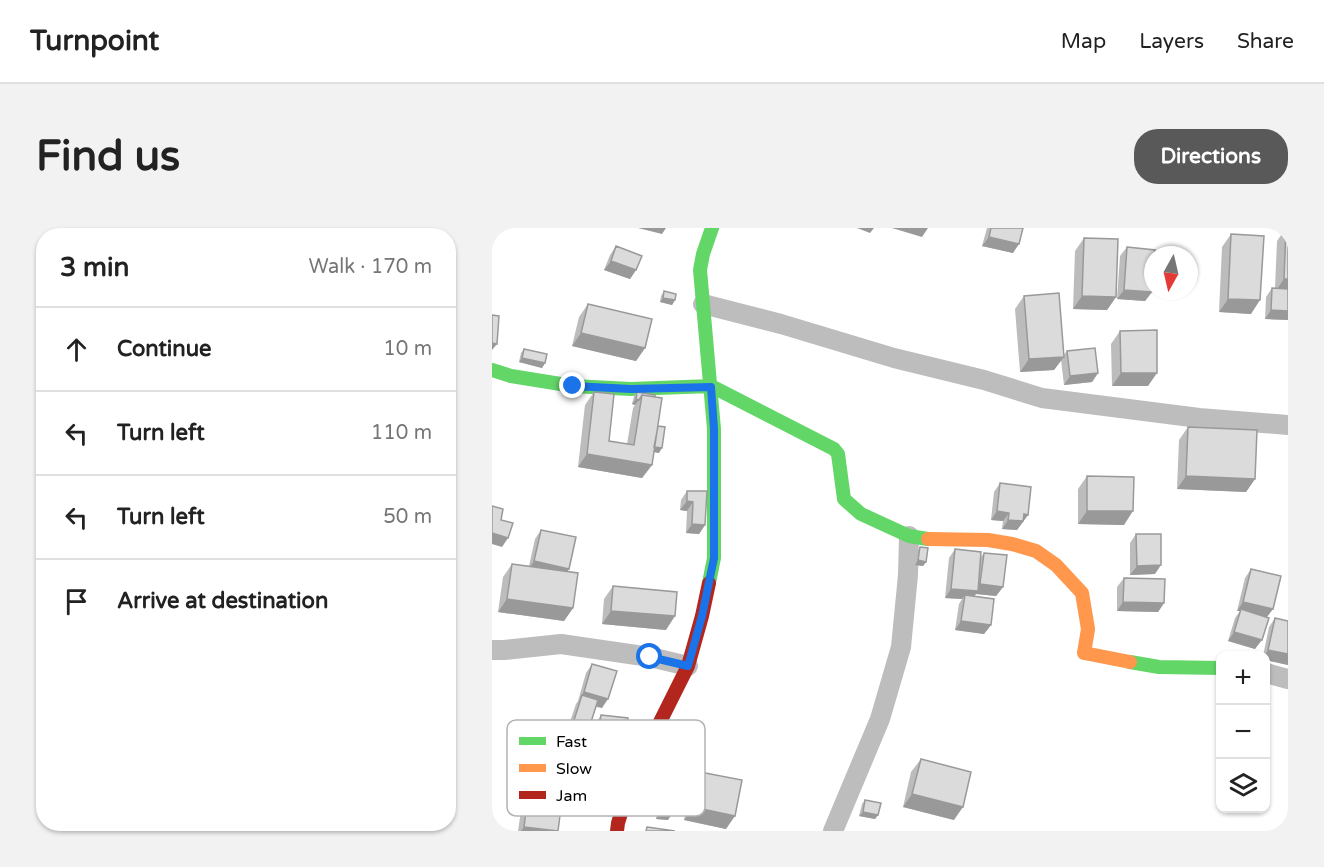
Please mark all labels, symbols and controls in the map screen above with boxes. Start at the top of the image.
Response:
text: Turnpoint [30,24,159,58]
text: Map [1061,29,1106,54]
text: Layers [1139,29,1204,54]
text: Share [1237,29,1294,54]
button: Directions [1134,129,1288,184]
text: Find us [36,131,180,182]
north arrow [1144,246,1198,300]
text: 3 min [60,252,129,283]
text: Walk · 170 m [309,255,432,279]
icon: ahead [60,333,93,366]
text: Continue [117,336,212,362]
text: 10 m [383,337,432,361]
route end [559,372,585,398]
icon: left [60,417,93,450]
text: Turn left [117,420,205,446]
text: 110 m [371,421,432,445]
icon: left [60,501,93,534]
text: Turn left [117,504,205,530]
text: 50 m [383,505,432,529]
icon: arrive [60,585,93,618]
text: Arrive at destination [117,588,328,614]
route start [636,643,662,669]
map controls [1216,651,1270,813]
button: + [1216,651,1270,705]
button: − [1216,705,1270,759]
legend [507,720,705,816]
text: Fast [556,732,587,752]
text: Slow [556,759,592,779]
button: layers [1216,759,1270,813]
text: Jam [556,786,587,806]

